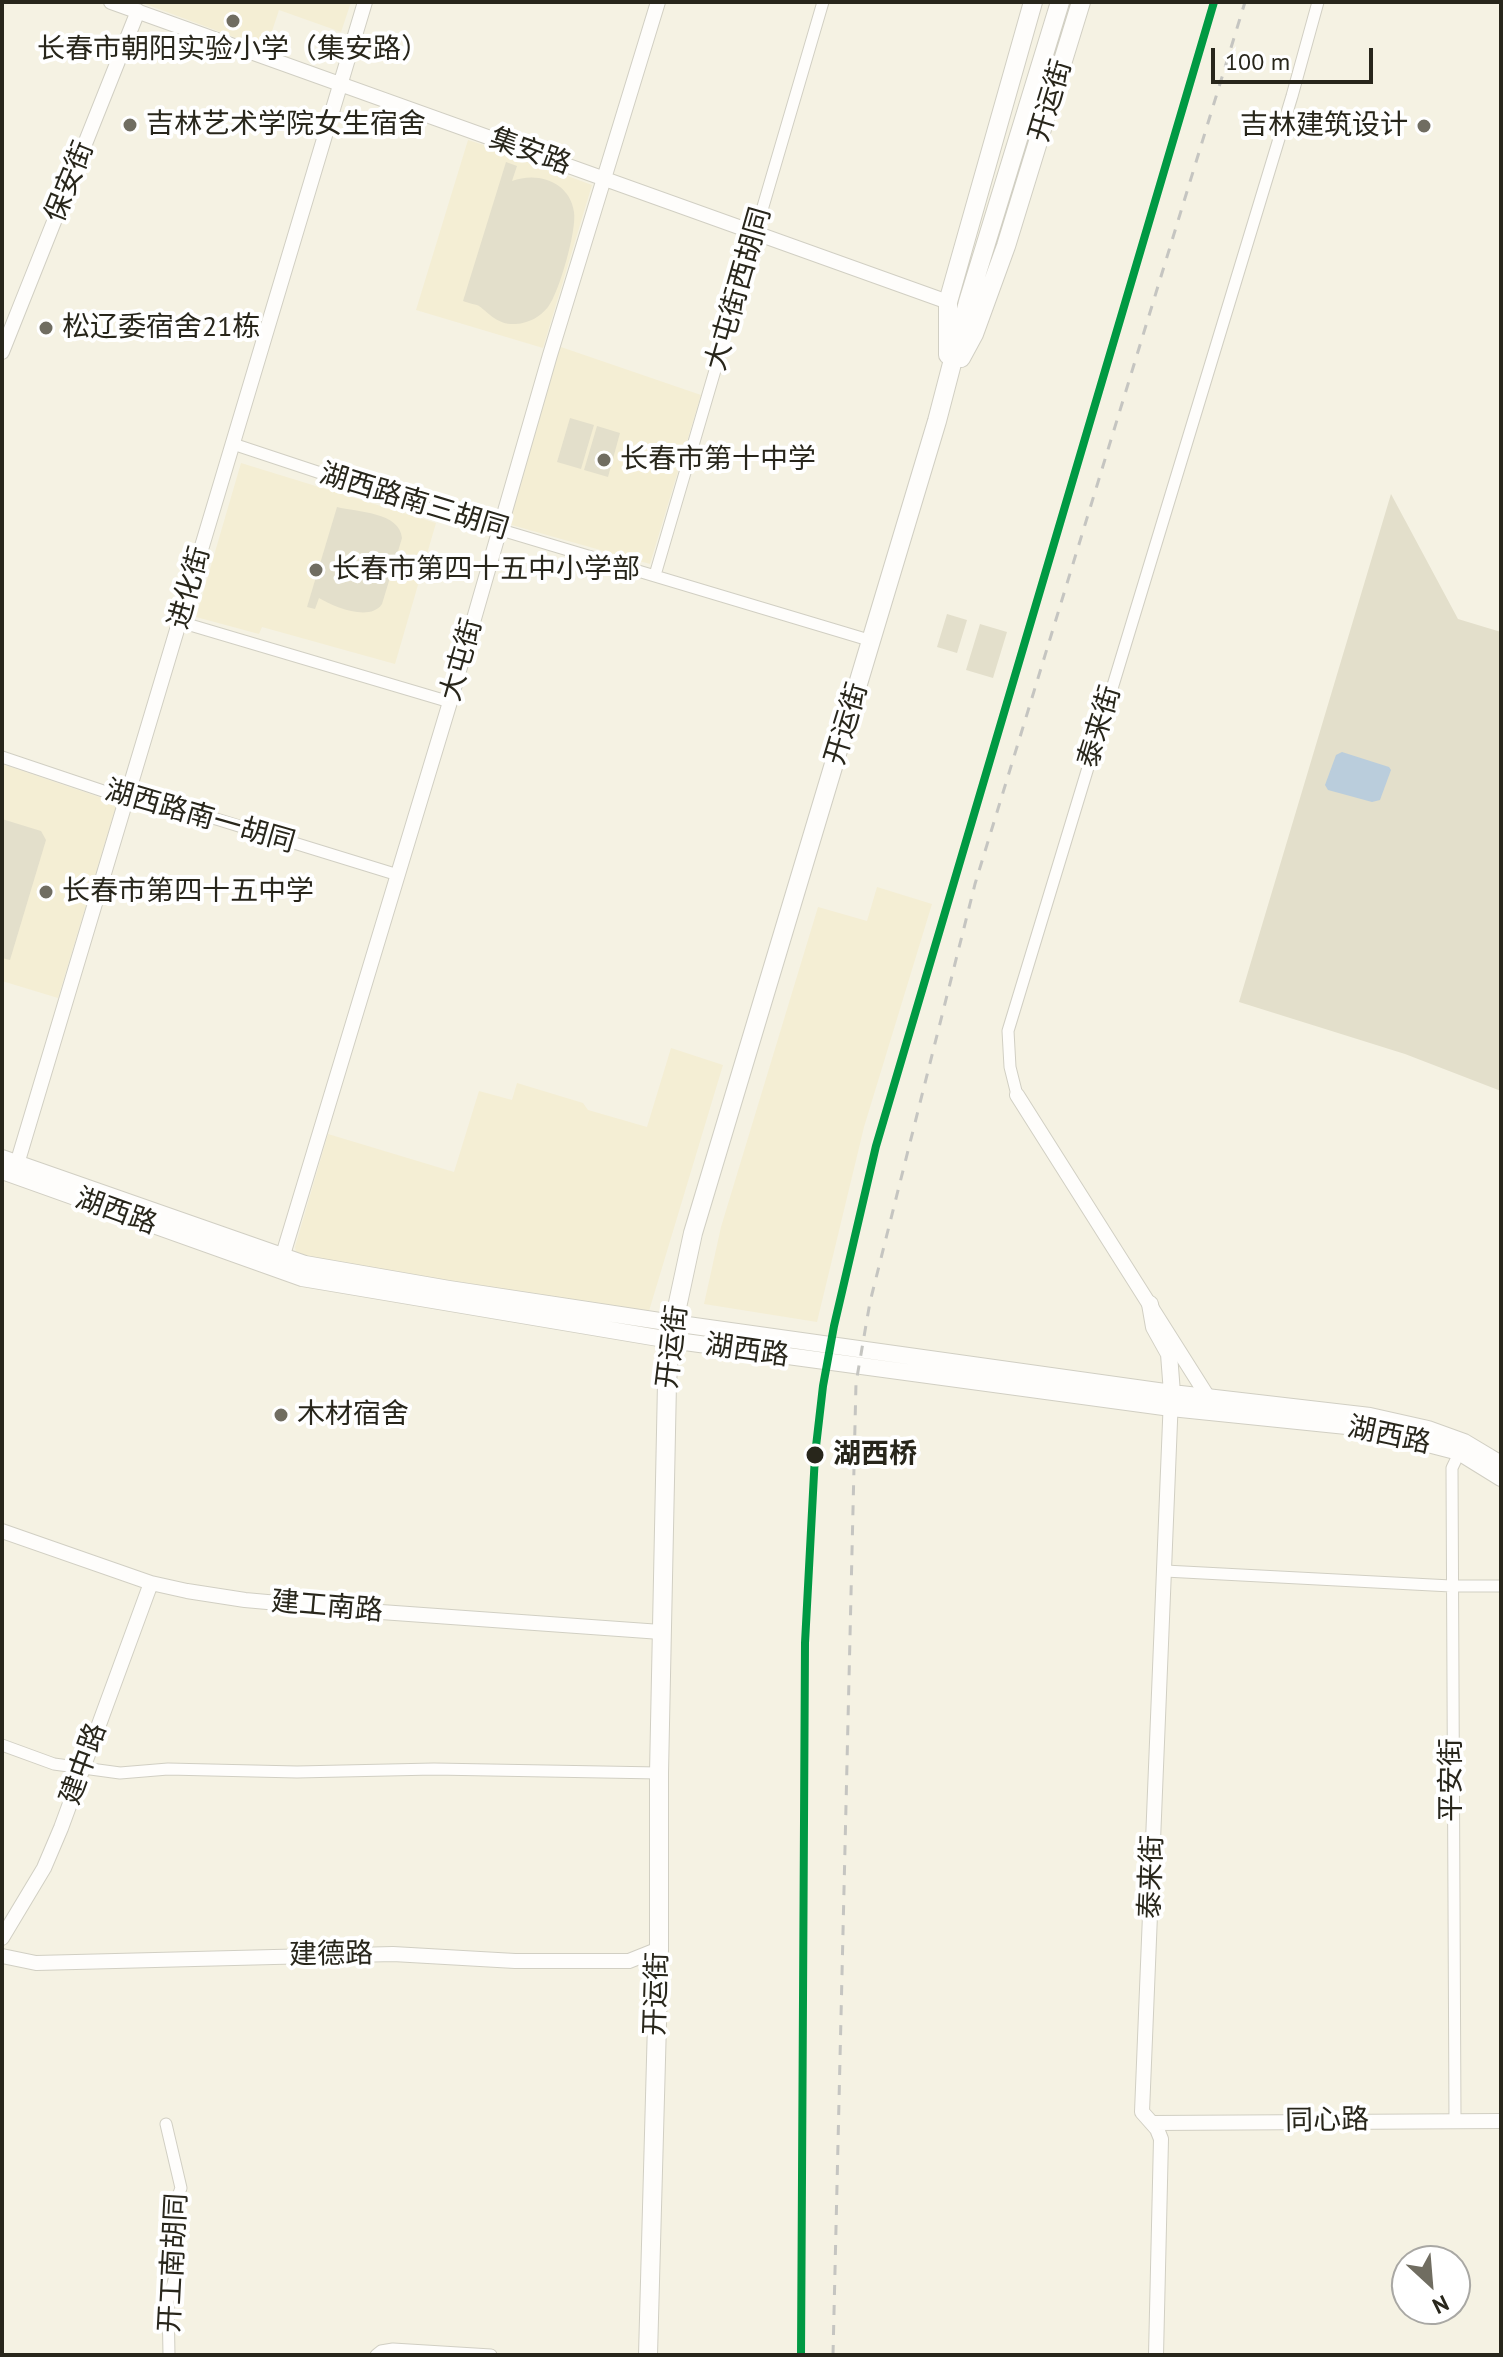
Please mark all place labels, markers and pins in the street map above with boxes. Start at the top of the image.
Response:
marker: 长春市朝阳实验小学（集安路） [224,12,242,30]
place label: 长春市朝阳实验小学（集安路） [37,33,429,67]
place label: 吉林艺术学院女生宿舍 [146,108,426,142]
place label: 吉林建筑设计 [1240,109,1408,143]
marker: 吉林艺术学院女生宿舍 [121,116,139,134]
marker: 吉林建筑设计 [1415,117,1433,135]
place label: 松辽委宿舍21栋 [62,311,261,345]
marker: 松辽委宿舍21栋 [37,319,55,337]
place label: 长春市第十中学 [620,443,816,477]
marker: 长春市第十中学 [595,451,613,469]
place label: 长春市第四十五中小学部 [332,553,640,587]
marker: 长春市第四十五中小学部 [307,561,325,579]
place label: 长春市第四十五中学 [62,875,314,909]
marker: 长春市第四十五中学 [37,883,55,901]
place label: 木材宿舍 [297,1398,409,1432]
marker: 木材宿舍 [272,1406,290,1424]
place label: 湖西桥 [833,1438,917,1472]
marker: 湖西桥 [804,1444,826,1466]

